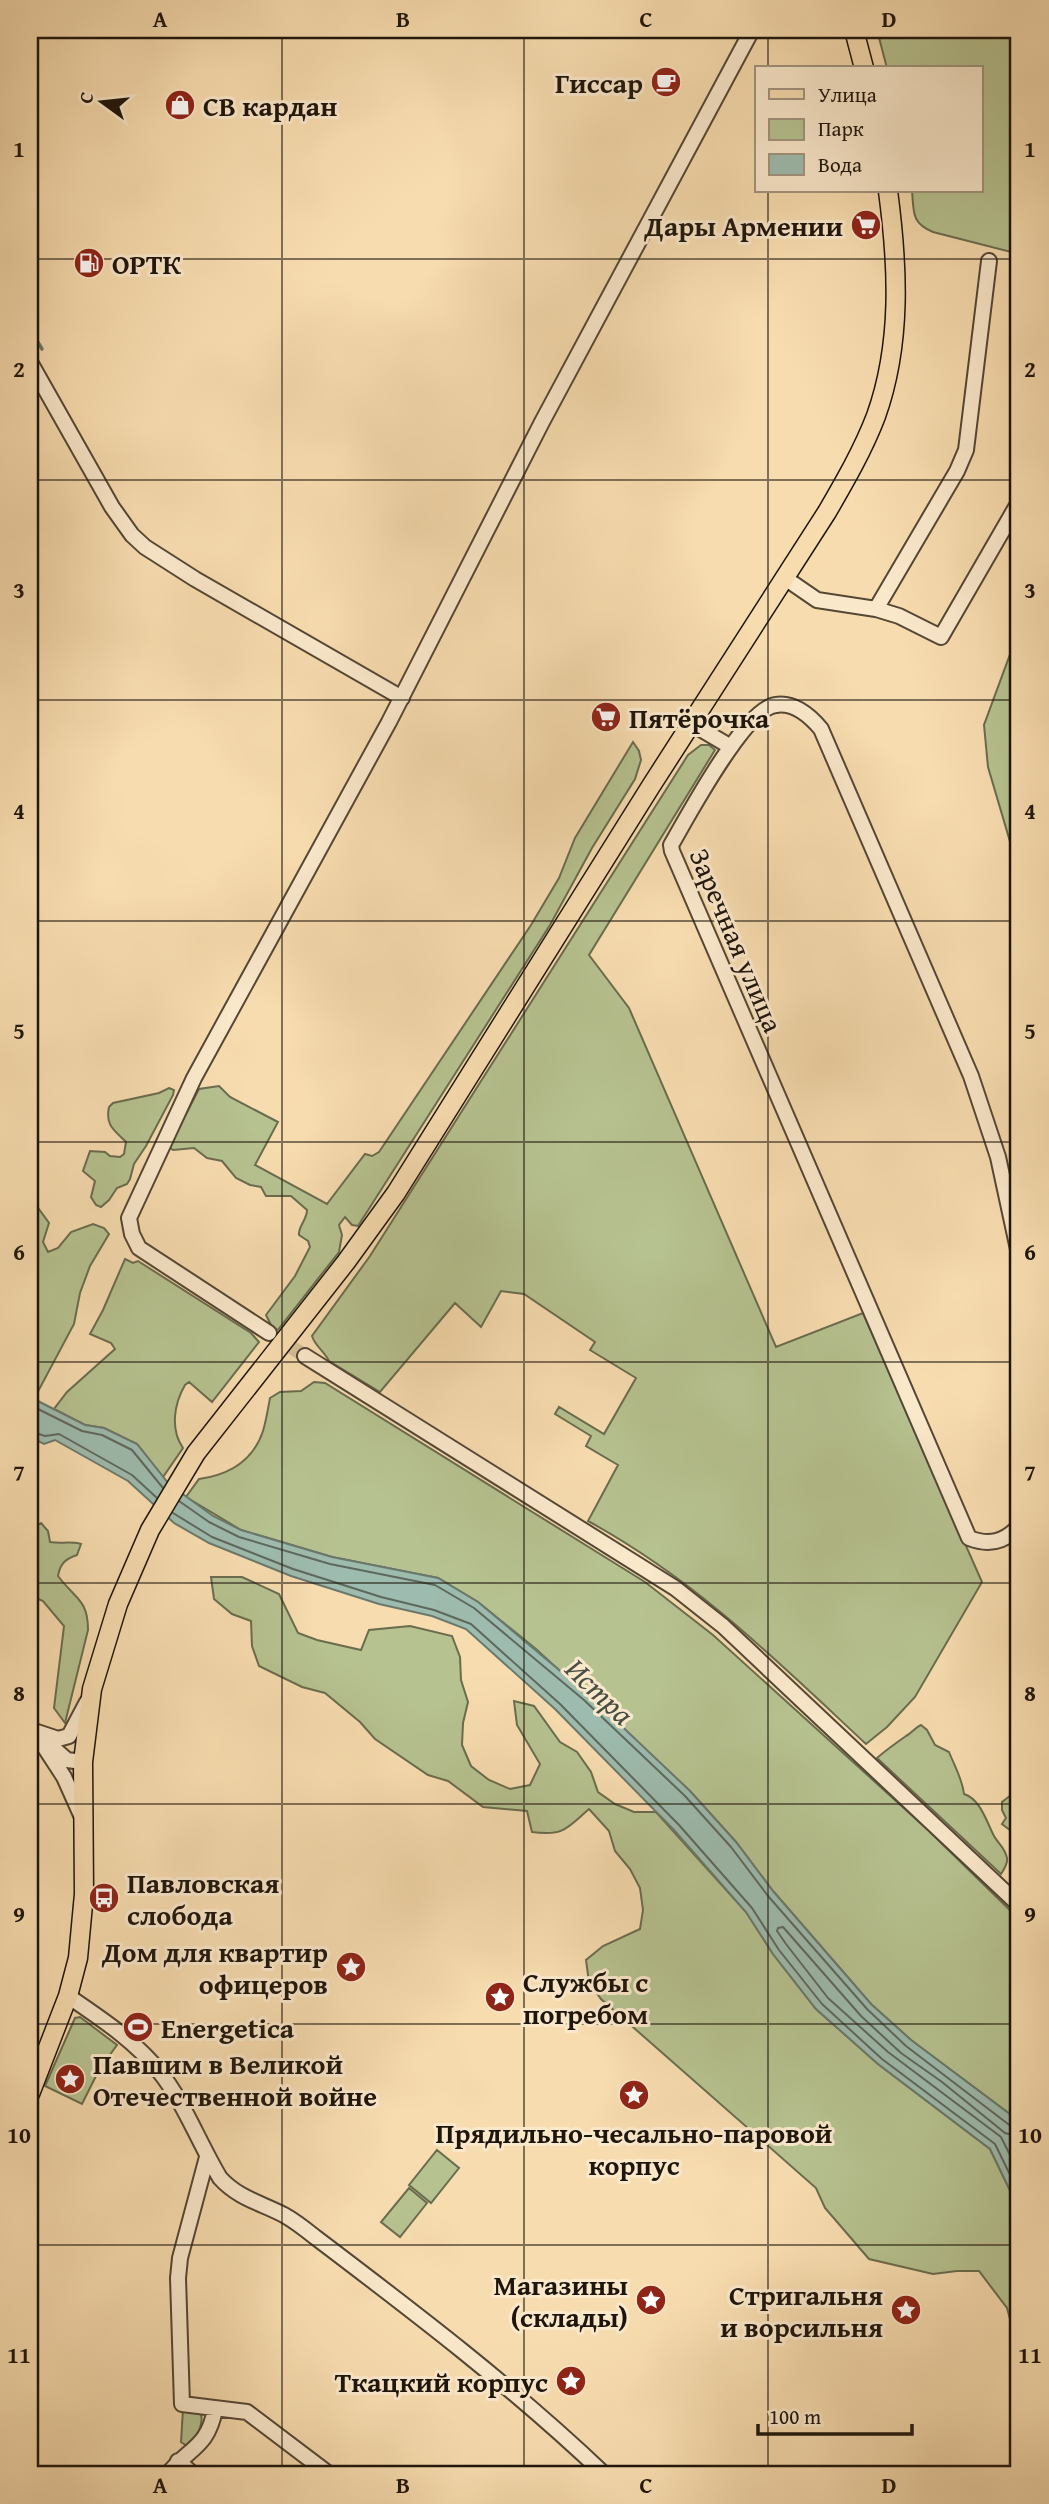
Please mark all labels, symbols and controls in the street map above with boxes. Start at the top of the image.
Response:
text: A [153,2,168,35]
text: B [396,2,410,35]
text: C [639,2,653,35]
text: D [882,2,897,35]
place label: Гиссар [555,62,643,103]
cafe icon: Гиссар [649,65,683,99]
north arrow [66,66,136,136]
legend [755,66,982,192]
text: Улица [818,79,877,110]
place label: СВ кардан [203,85,337,126]
shop icon: СВ кардан [163,88,197,122]
text: С [71,89,101,106]
text: Парк [818,113,864,144]
text: 1 [13,132,25,165]
text: 1 [1024,132,1036,165]
text: Вода [818,149,862,180]
place label: Дары Армении [643,205,843,246]
supermarket icon: Дары Армении [849,208,883,242]
place label: ОРТК [112,243,181,284]
fuel station icon: ОРТК [72,246,106,280]
text: 2 [13,352,25,385]
text: 2 [1024,352,1036,385]
text: 3 [13,573,25,606]
text: 3 [1024,573,1036,606]
place label: Пятёрочка [629,697,770,738]
supermarket icon: Пятёрочка [589,700,623,734]
text: 4 [13,794,25,827]
text: 4 [1024,794,1036,827]
street label: Заречная улица [680,842,795,1039]
text: 5 [13,1014,25,1047]
text: 5 [1024,1014,1036,1047]
text: 6 [13,1235,25,1268]
text: 6 [1024,1235,1036,1268]
text: 7 [13,1456,25,1489]
text: 7 [1024,1456,1036,1489]
water label: Истра [556,1647,644,1735]
text: 8 [13,1676,25,1709]
text: 8 [1024,1676,1036,1709]
place label: Павловская слобода [127,1862,279,1935]
bus stop icon: Павловская слобода [87,1881,121,1915]
text: 9 [13,1897,25,1930]
text: 9 [1024,1897,1036,1930]
place label: Дом для квартир офицеров [101,1931,328,2004]
place icon: Дом для квартир офицеров [334,1950,368,1984]
place label: Службы с погребом [523,1961,648,2034]
place icon: Службы с погребом [483,1980,517,2014]
place label: Energetica [161,2007,295,2048]
sports icon: Energetica [121,2010,155,2044]
place label: Павшим в Великой Отечественной войне [93,2043,377,2116]
place icon: Павшим в Великой Отечественной войне [53,2062,87,2096]
place icon: Прядильно-чесально-паровой корпус [617,2078,651,2112]
place label: Прядильно-чесально-паровой корпус [436,2112,832,2185]
text: 10 [7,2118,31,2151]
text: 10 [1018,2118,1042,2151]
place label: Магазины (склады) [493,2264,628,2337]
place label: Стригальня и ворсильня [720,2274,883,2347]
place icon: Магазины (склады) [634,2283,668,2317]
place icon: Стригальня и ворсильня [889,2293,923,2327]
text: 11 [7,2338,31,2371]
text: 11 [1018,2338,1042,2371]
place label: Ткацкий корпус [335,2361,548,2402]
place icon: Ткацкий корпус [554,2364,588,2398]
scale bar [758,2392,912,2436]
text: 100 m [769,2401,821,2432]
text: A [153,2468,168,2501]
text: B [396,2468,410,2501]
text: C [639,2468,653,2501]
text: D [882,2468,897,2501]

